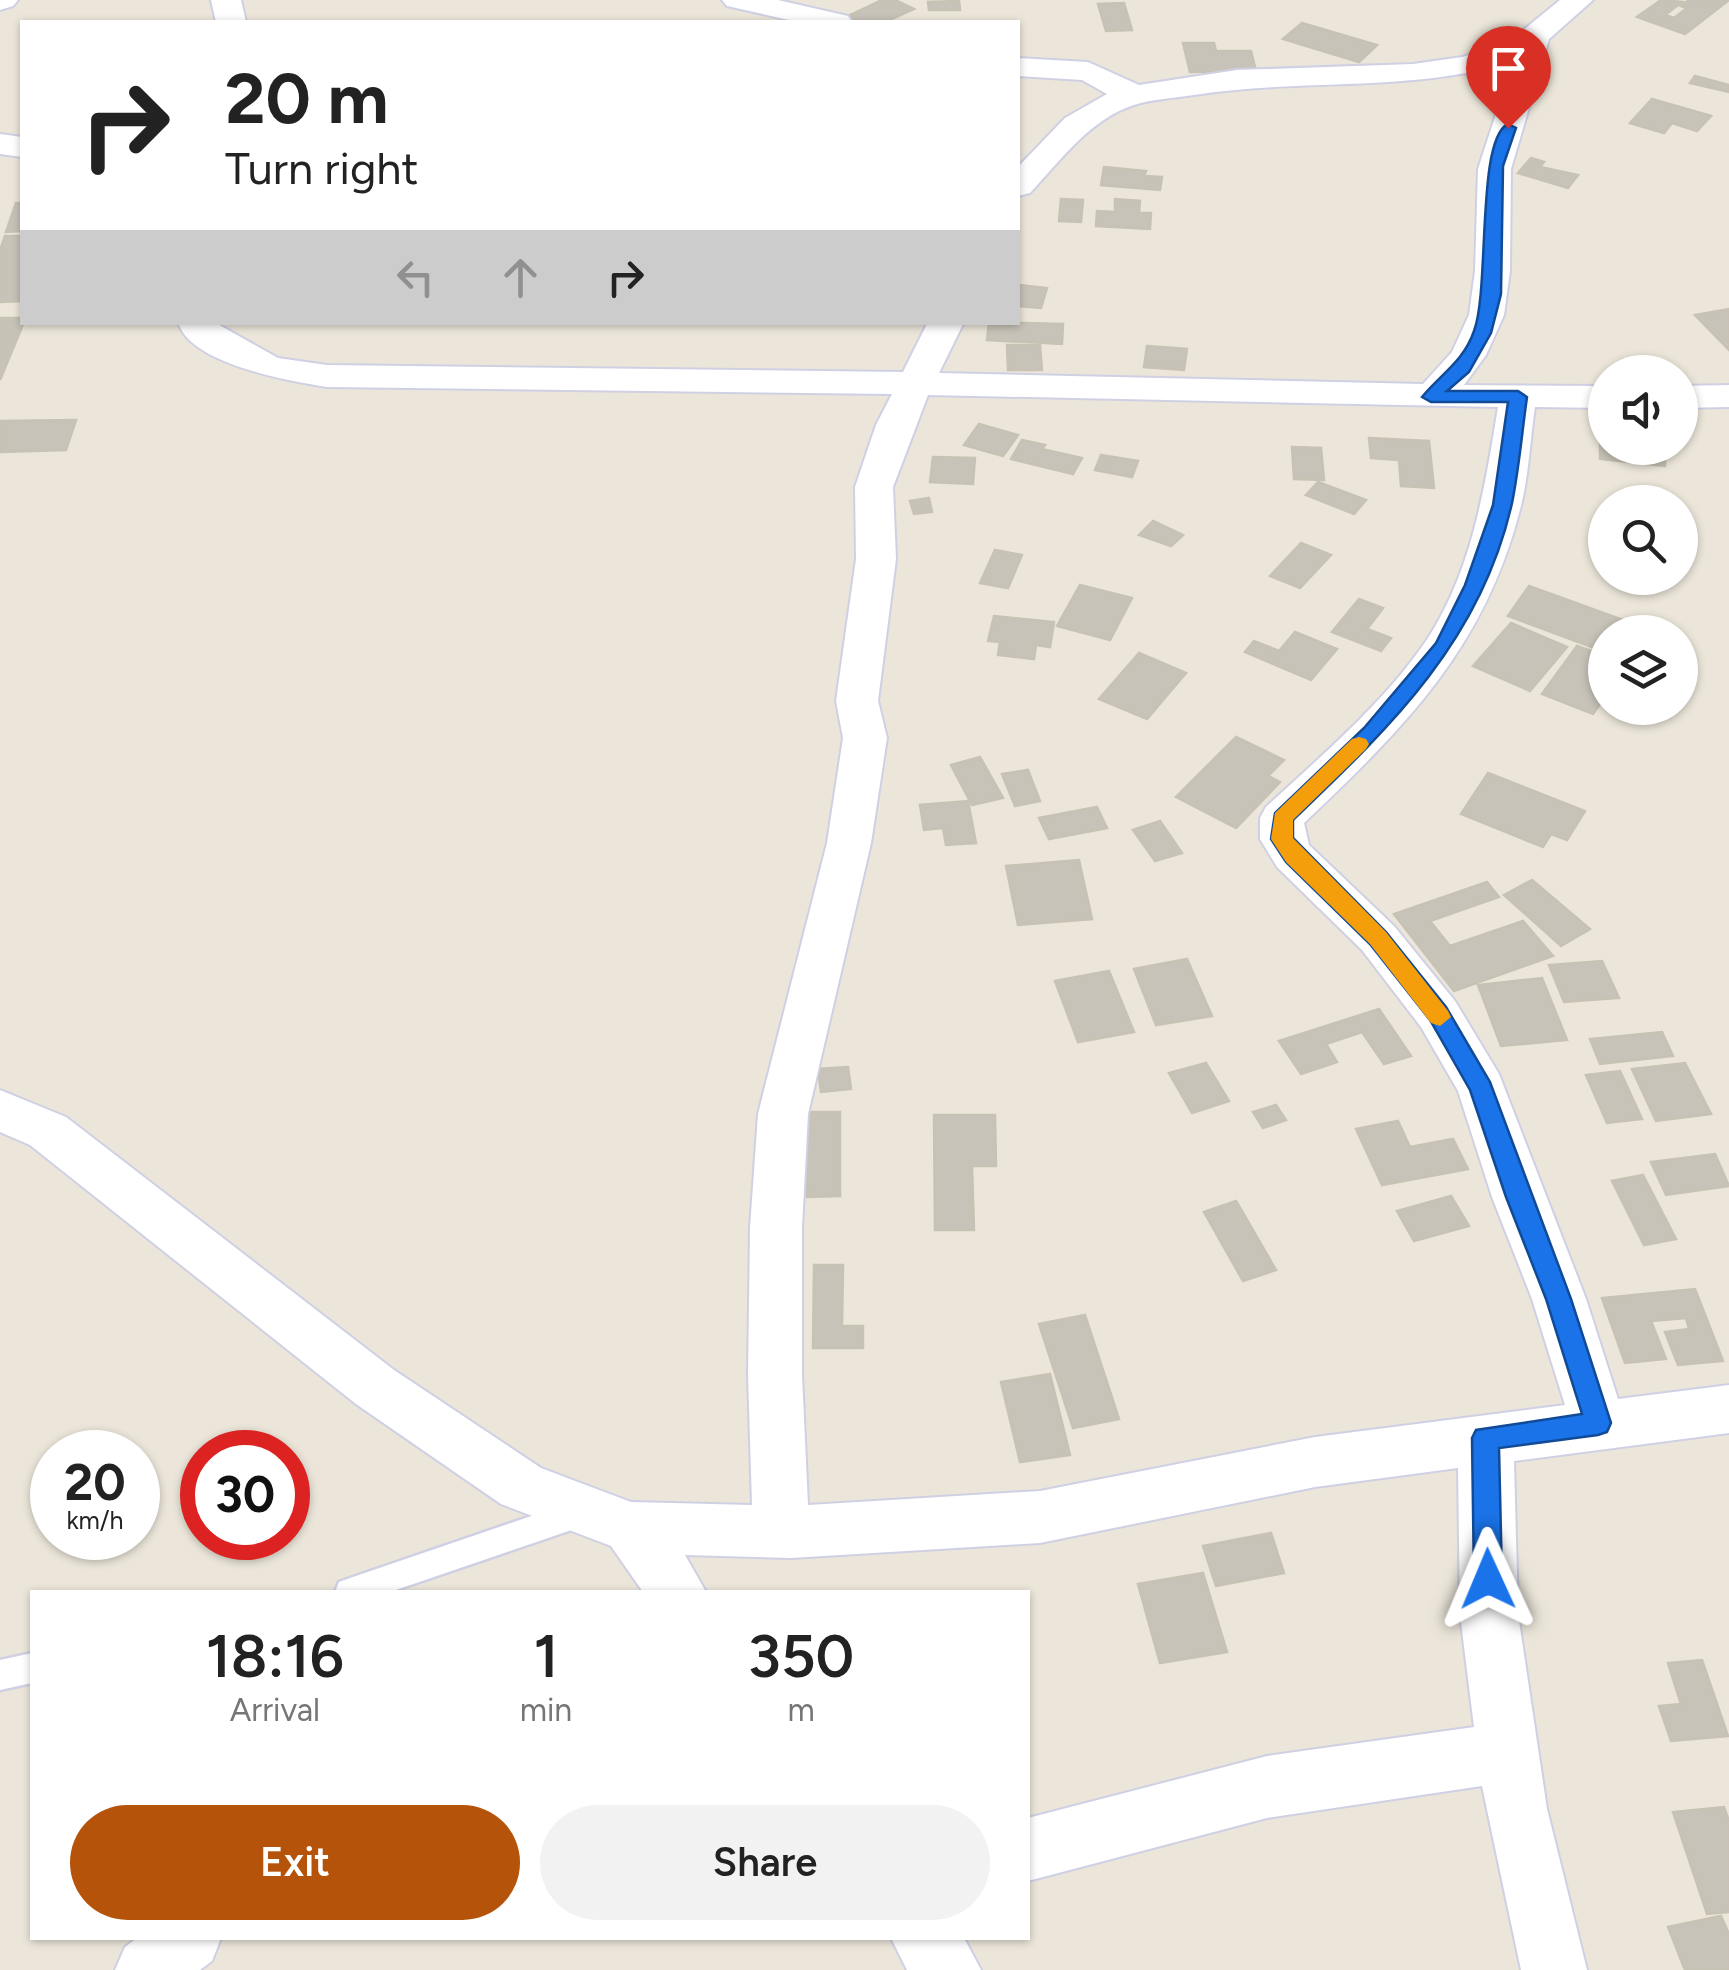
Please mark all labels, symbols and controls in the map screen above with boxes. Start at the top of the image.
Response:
pin [1466,26,1551,129]
icon: arrive [1481,41,1536,96]
text: 20 m [225,56,389,141]
icon: right [60,60,190,190]
text: Turn right [225,141,418,195]
icon: left [388,250,443,305]
icon: ahead [493,250,548,305]
icon: right [598,250,653,305]
map controls [1588,355,1698,725]
button: sound [1588,355,1698,465]
button: search [1588,485,1698,595]
button: layers [1588,615,1698,725]
speed limit sign: 30 [180,1430,310,1560]
text: 20 [64,1452,126,1513]
text: km/h [66,1505,124,1535]
position arrow [1436,1527,1540,1631]
text: 18:16 [206,1620,344,1692]
text: 1 [533,1620,559,1692]
text: 350 [748,1620,854,1692]
text: Arrival [230,1691,320,1729]
text: min [520,1691,572,1729]
text: m [787,1691,815,1729]
button: Exit [70,1805,520,1920]
button: Share [540,1805,990,1920]

